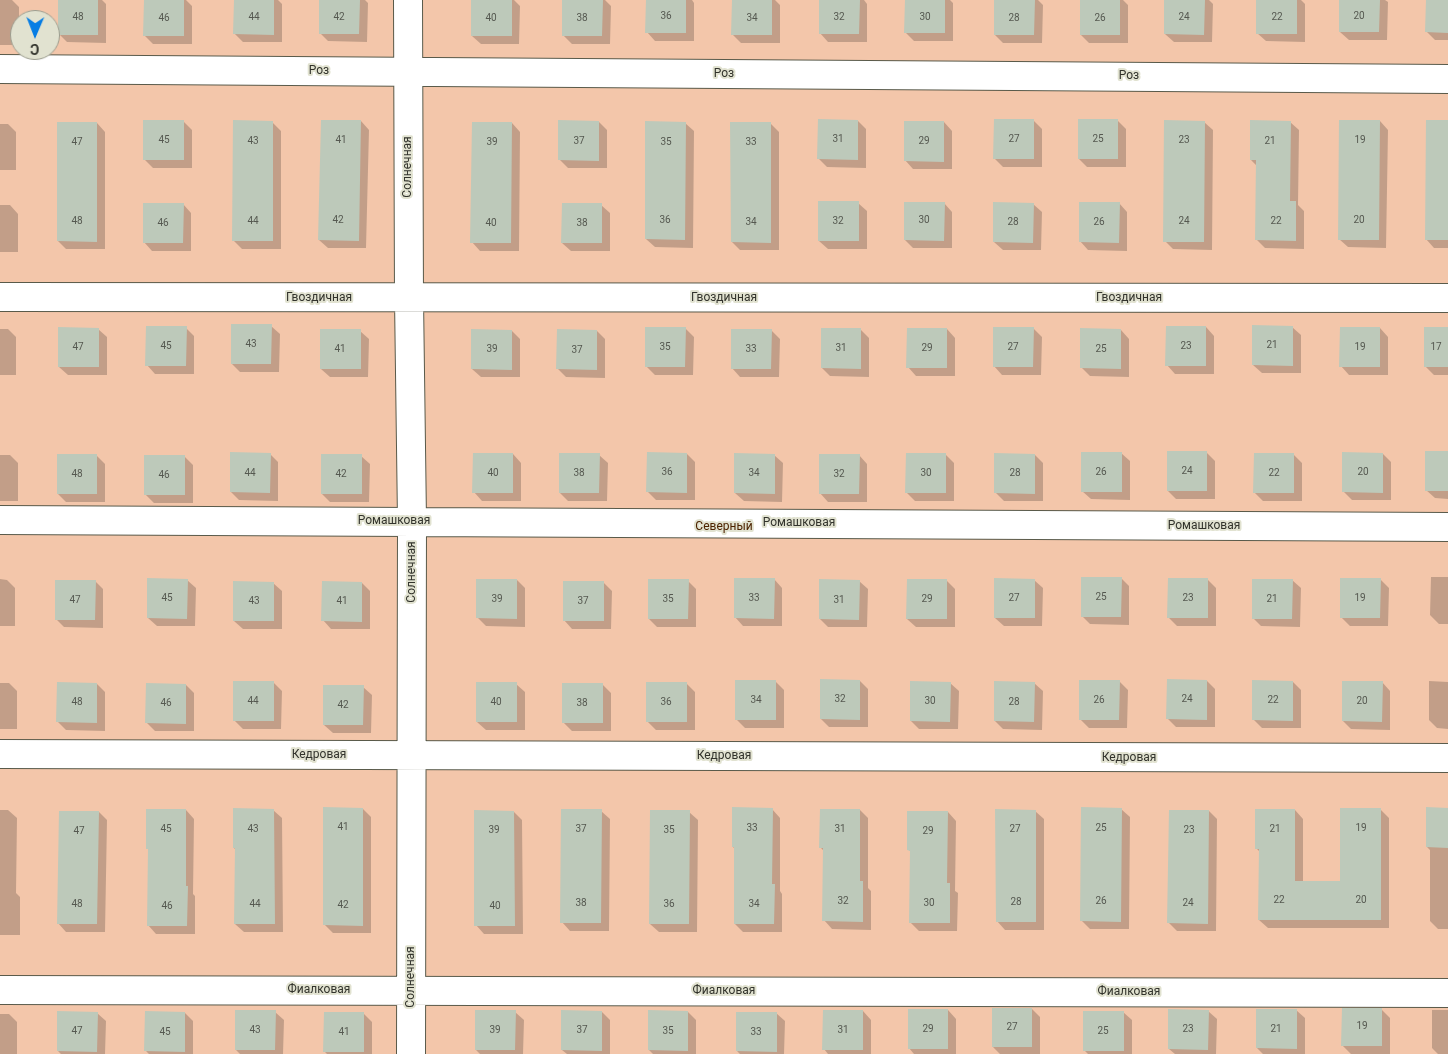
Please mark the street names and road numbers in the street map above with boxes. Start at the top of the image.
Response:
street label: Роз [309,64,329,78]
street label: Роз [714,67,734,81]
street label: Роз [1119,69,1139,83]
street label: Солнечная [401,136,415,198]
street label: Гвоздичная [286,291,352,305]
street label: Гвоздичная [691,291,757,305]
street label: Гвоздичная [1096,291,1162,305]
street label: Ромашковая [358,514,430,528]
street label: Ромашковая [763,516,835,530]
street label: Ромашковая [1168,519,1240,533]
street label: Солнечная [405,541,419,603]
street label: Кедровая [292,748,346,762]
street label: Кедровая [697,749,751,763]
street label: Кедровая [1102,751,1156,765]
street label: Солнечная [404,946,418,1008]
street label: Фиалковая [288,983,350,997]
street label: Фиалковая [693,984,755,998]
street label: Фиалковая [1098,985,1160,999]

